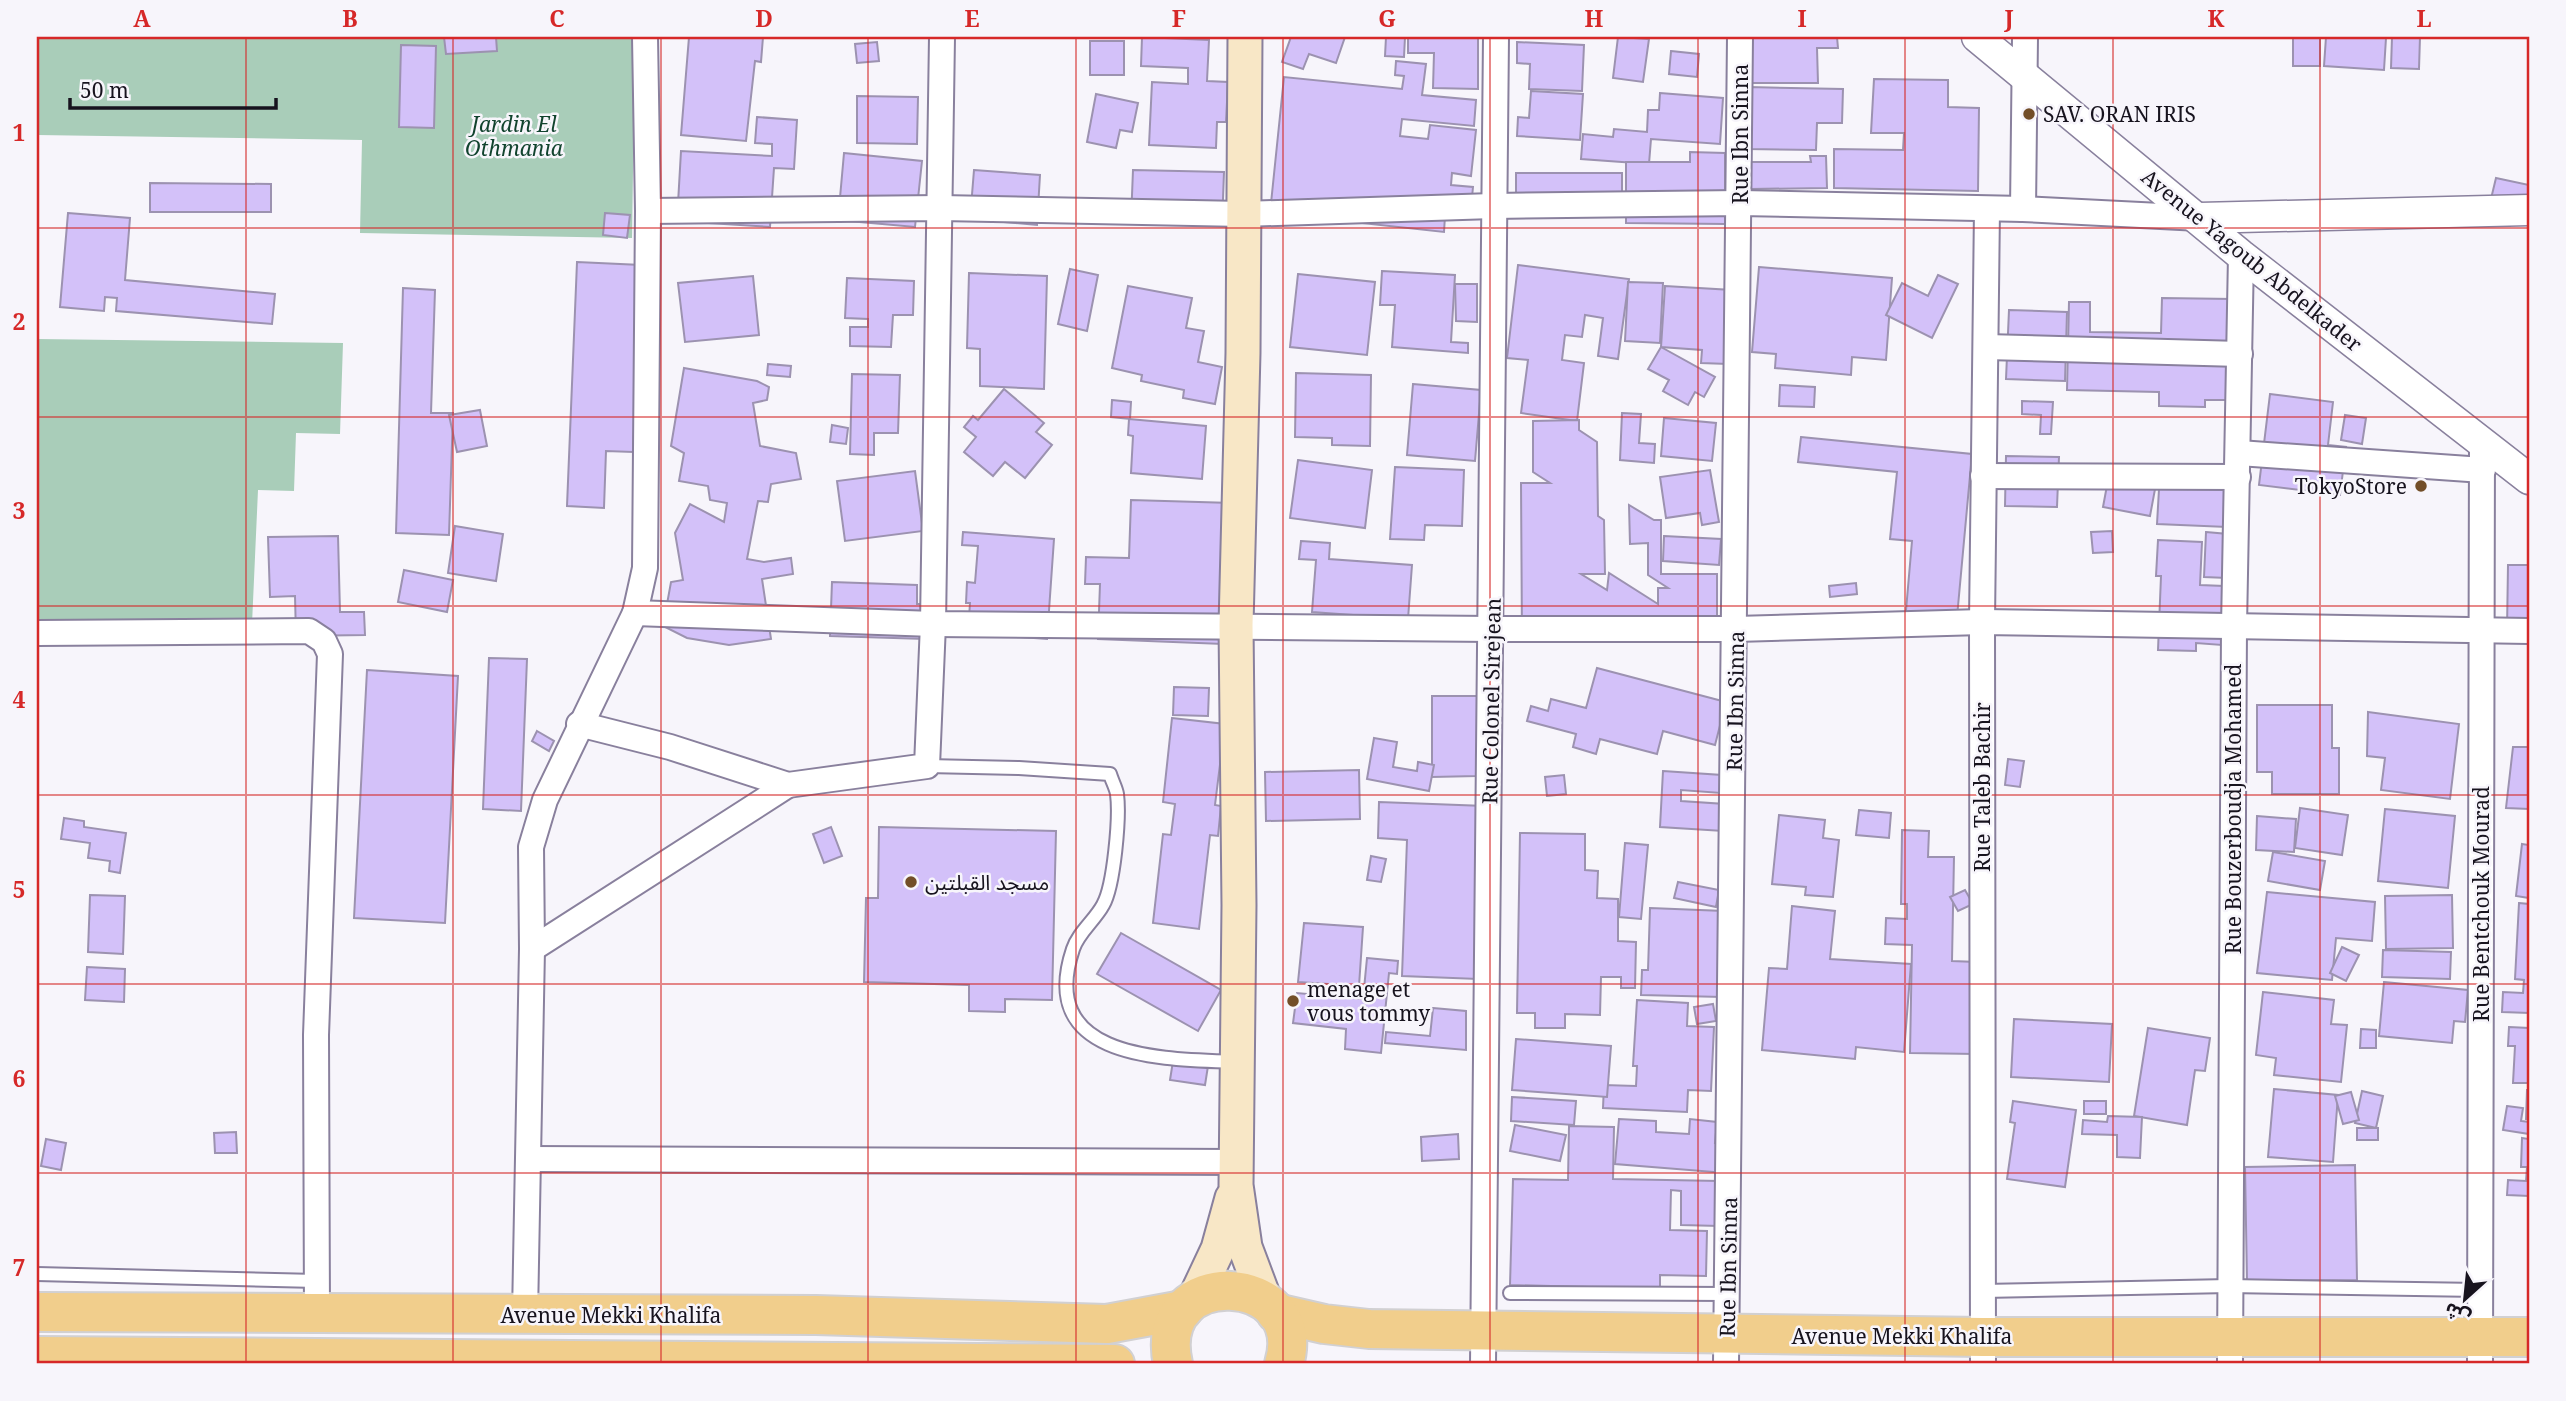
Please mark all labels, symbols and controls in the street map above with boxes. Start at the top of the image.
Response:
text: A [133,2,151,34]
text: B [342,2,358,34]
text: C [549,2,565,34]
text: D [755,2,773,34]
text: E [964,2,980,34]
text: F [1172,2,1186,34]
text: G [1378,2,1396,34]
text: H [1585,2,1604,34]
text: I [1797,2,1807,34]
text: J [2003,2,2014,34]
text: K [2208,2,2225,34]
text: L [2416,2,2432,34]
street label: Rue Ibn Sinna [1726,64,1754,204]
scale bar [70,66,276,110]
text: 50 m [80,76,129,104]
place label: SAV. ORAN IRIS [2043,100,2196,128]
marker: SAV. ORAN IRIS [2021,106,2037,122]
park label: Jardin El Othmania [465,110,564,162]
text: 1 [13,116,26,148]
street label: Avenue Yagoub Abdelkader [2136,162,2368,358]
text: 2 [13,305,26,337]
place label: TokyoStore [2295,472,2407,500]
marker: TokyoStore [2413,478,2429,494]
text: 3 [13,494,26,526]
street label: Rue Colonel Sirejean [1475,598,1507,804]
street label: Rue Ibn Sinna [1720,631,1750,771]
street label: Rue Bouzerboudja Mohamed [2219,664,2247,954]
text: 4 [13,683,26,715]
street label: Rue Taleb Bachir [1968,702,1996,872]
street label: Rue Bentchouk Mourad [2467,786,2495,1022]
place label: مسجد القبلتين [925,868,1049,896]
text: 5 [13,873,26,905]
marker: مسجد القبلتين [903,874,919,890]
place label: menage et vous tommy [1307,975,1430,1027]
marker: menage et vous tommy [1285,993,1301,1009]
text: 6 [13,1062,26,1094]
street label: Rue Ibn Sinna [1713,1197,1743,1337]
text: 7 [13,1251,26,1283]
north arrow [2430,1264,2500,1334]
text: ش [2440,1297,2475,1332]
street label: Avenue Mekki Khalifa [501,1301,721,1329]
street label: Avenue Mekki Khalifa [1792,1322,2012,1350]

